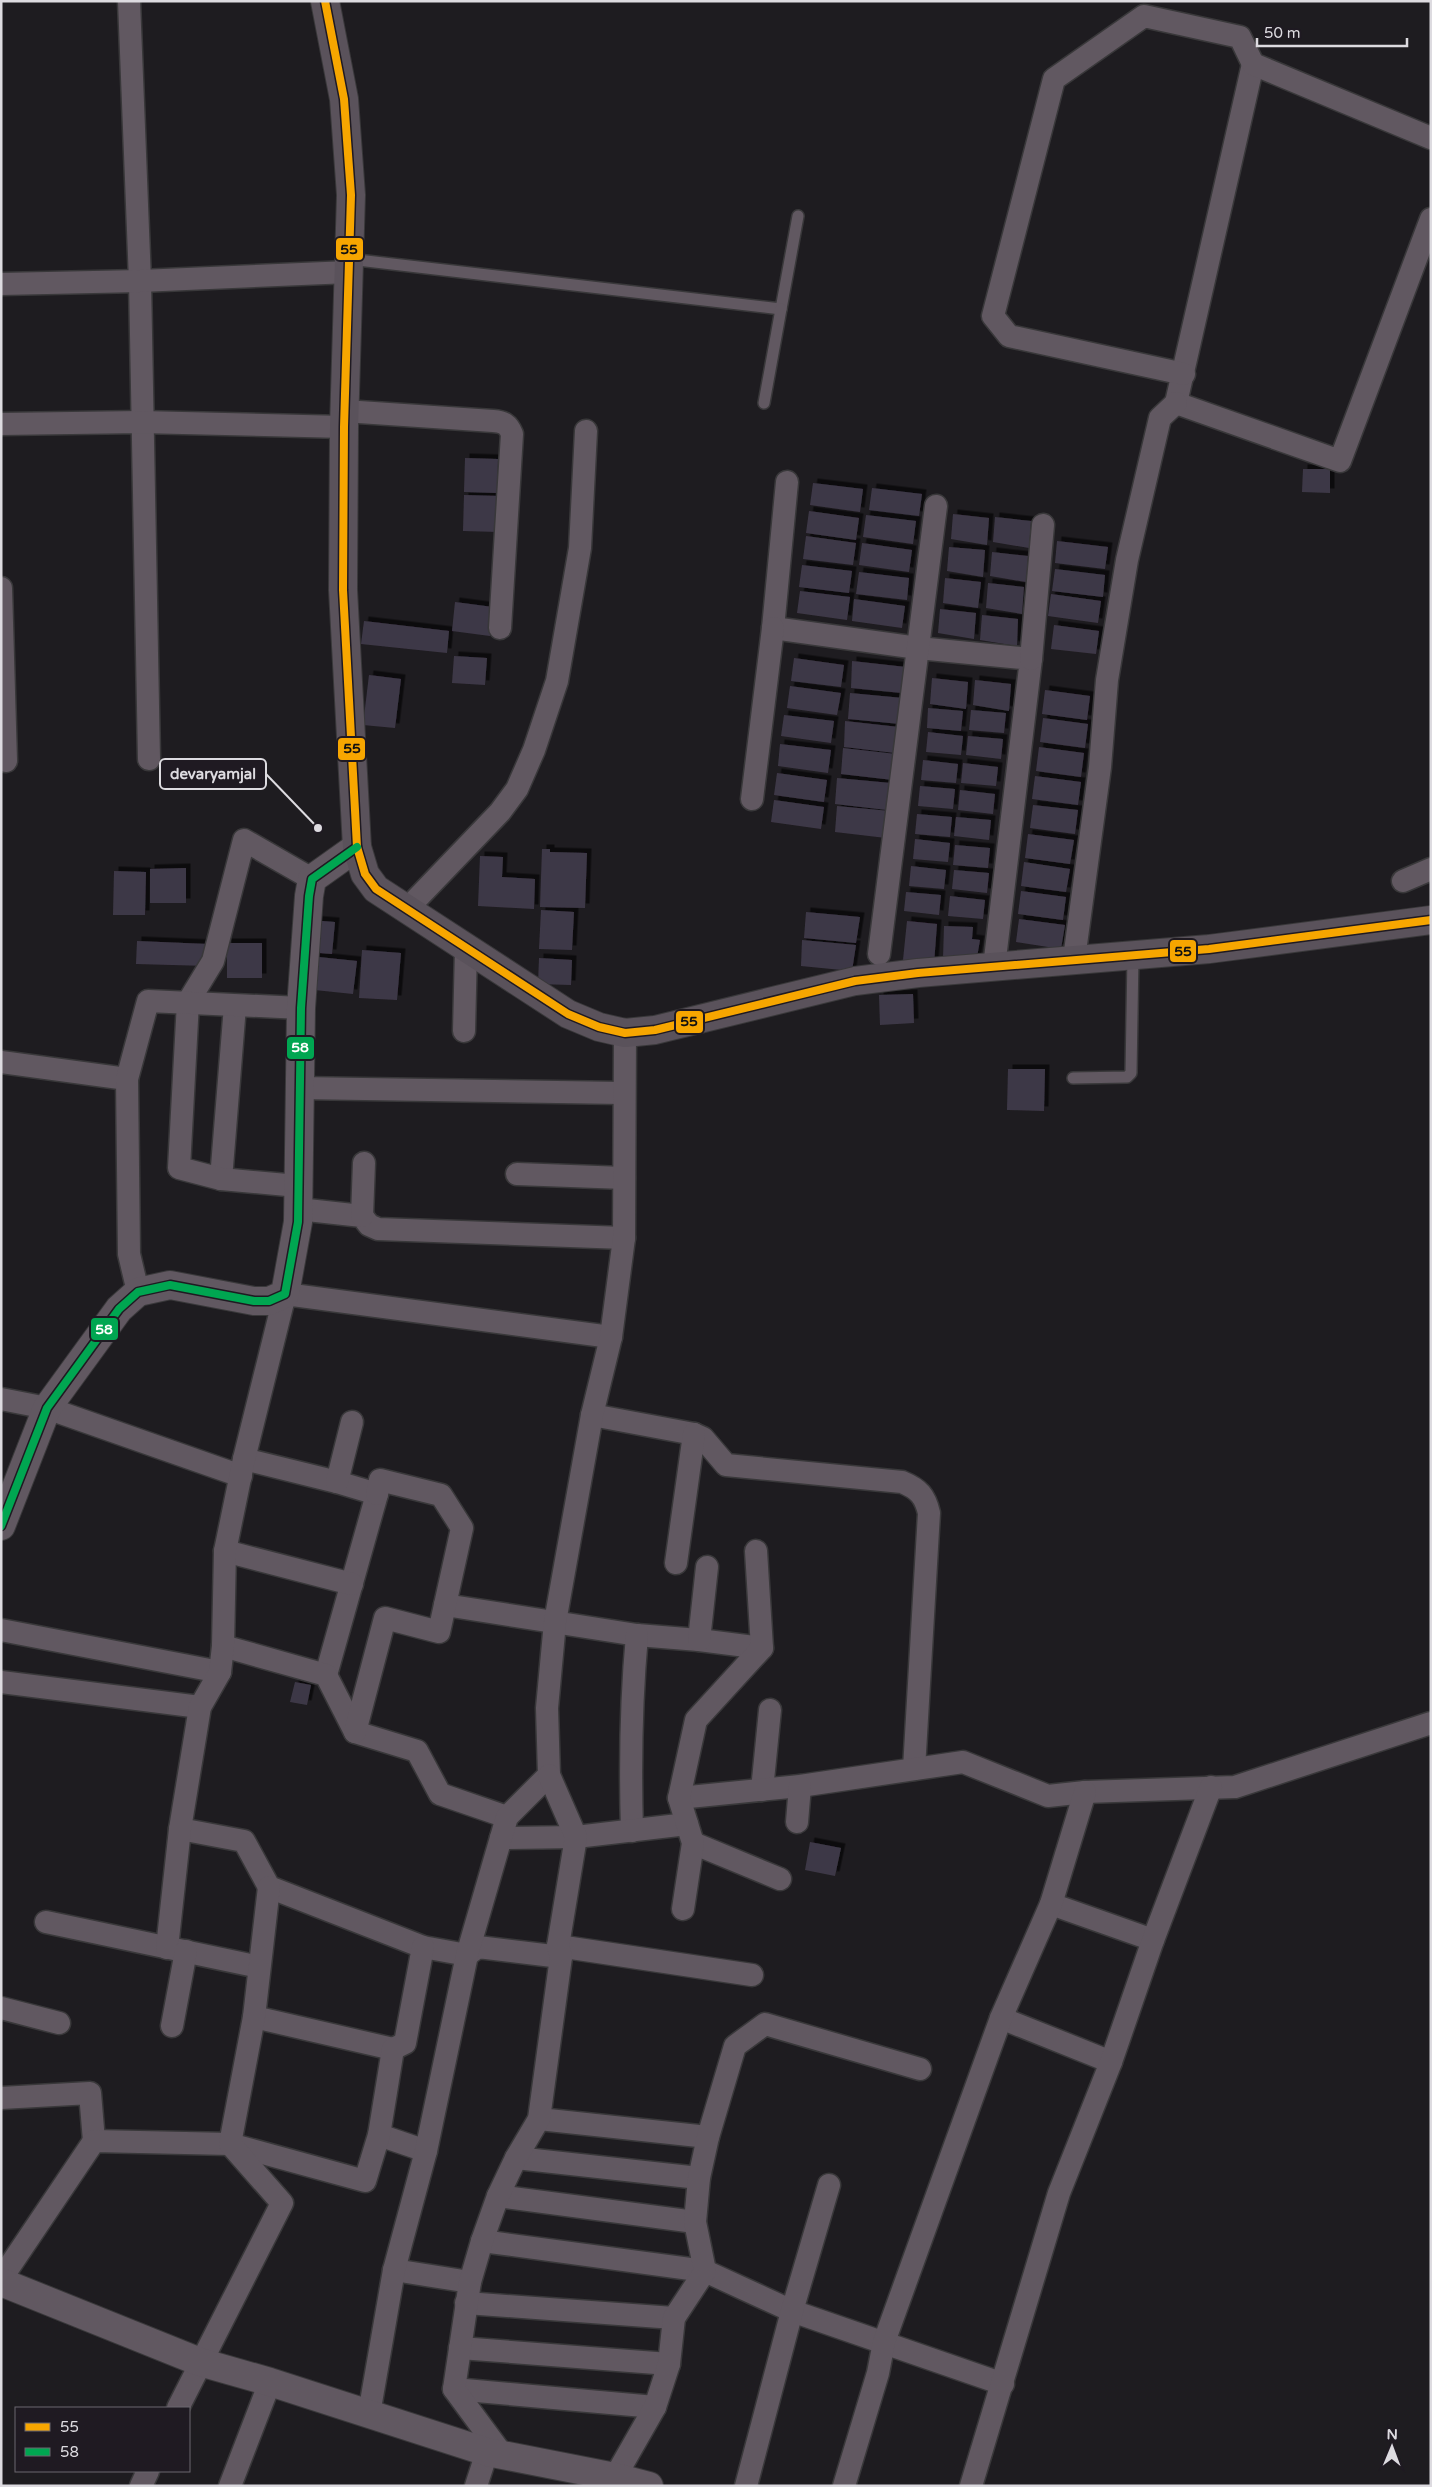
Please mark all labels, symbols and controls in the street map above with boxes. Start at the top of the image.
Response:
scale bar [1257,15,1407,47]
text: 50 m [1264,24,1301,42]
line badge: 55 [335,237,364,261]
text: 55 [340,241,358,258]
line badge: 55 [337,737,366,761]
text: 55 [343,740,361,757]
callout: devaryamjal [160,759,266,789]
text: devaryamjal [170,765,256,784]
line badge: 55 [1169,939,1197,963]
text: 55 [1174,943,1192,960]
line badge: 55 [675,1010,704,1034]
text: 55 [680,1013,698,1030]
line badge: 58 [286,1036,315,1060]
text: 58 [291,1039,309,1056]
line badge: 58 [90,1317,119,1341]
text: 58 [95,1321,113,1338]
legend [15,2407,190,2472]
text: 55 [60,2418,79,2436]
north arrow [1367,2422,1417,2472]
text: N [1386,2426,1398,2443]
text: 58 [60,2443,79,2461]

